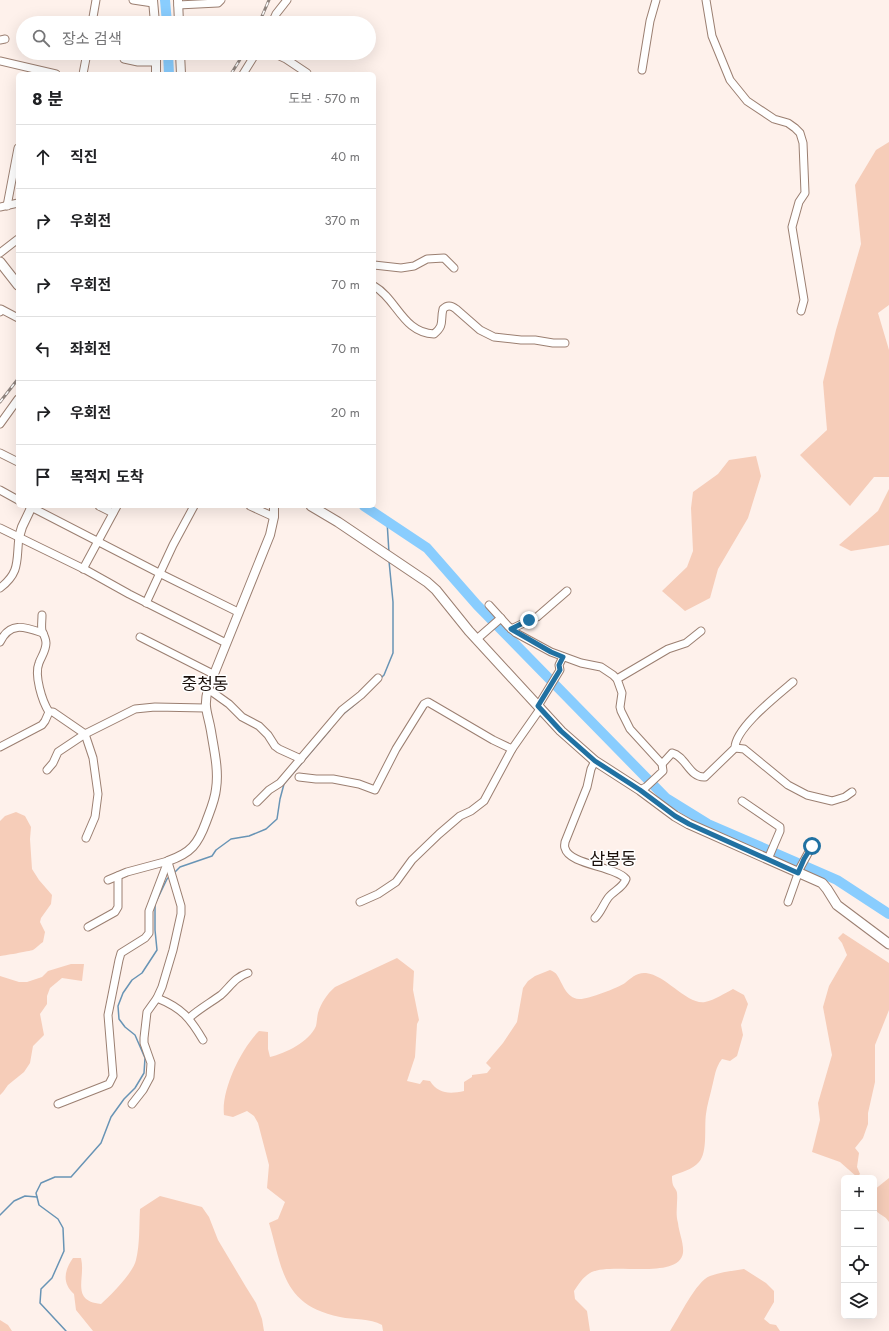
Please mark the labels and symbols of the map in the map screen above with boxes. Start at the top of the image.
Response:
route end [520,611,538,629]
district label: 중청동 [182,672,228,696]
route start [803,837,821,855]
district label: 삼봉동 [590,847,636,871]

